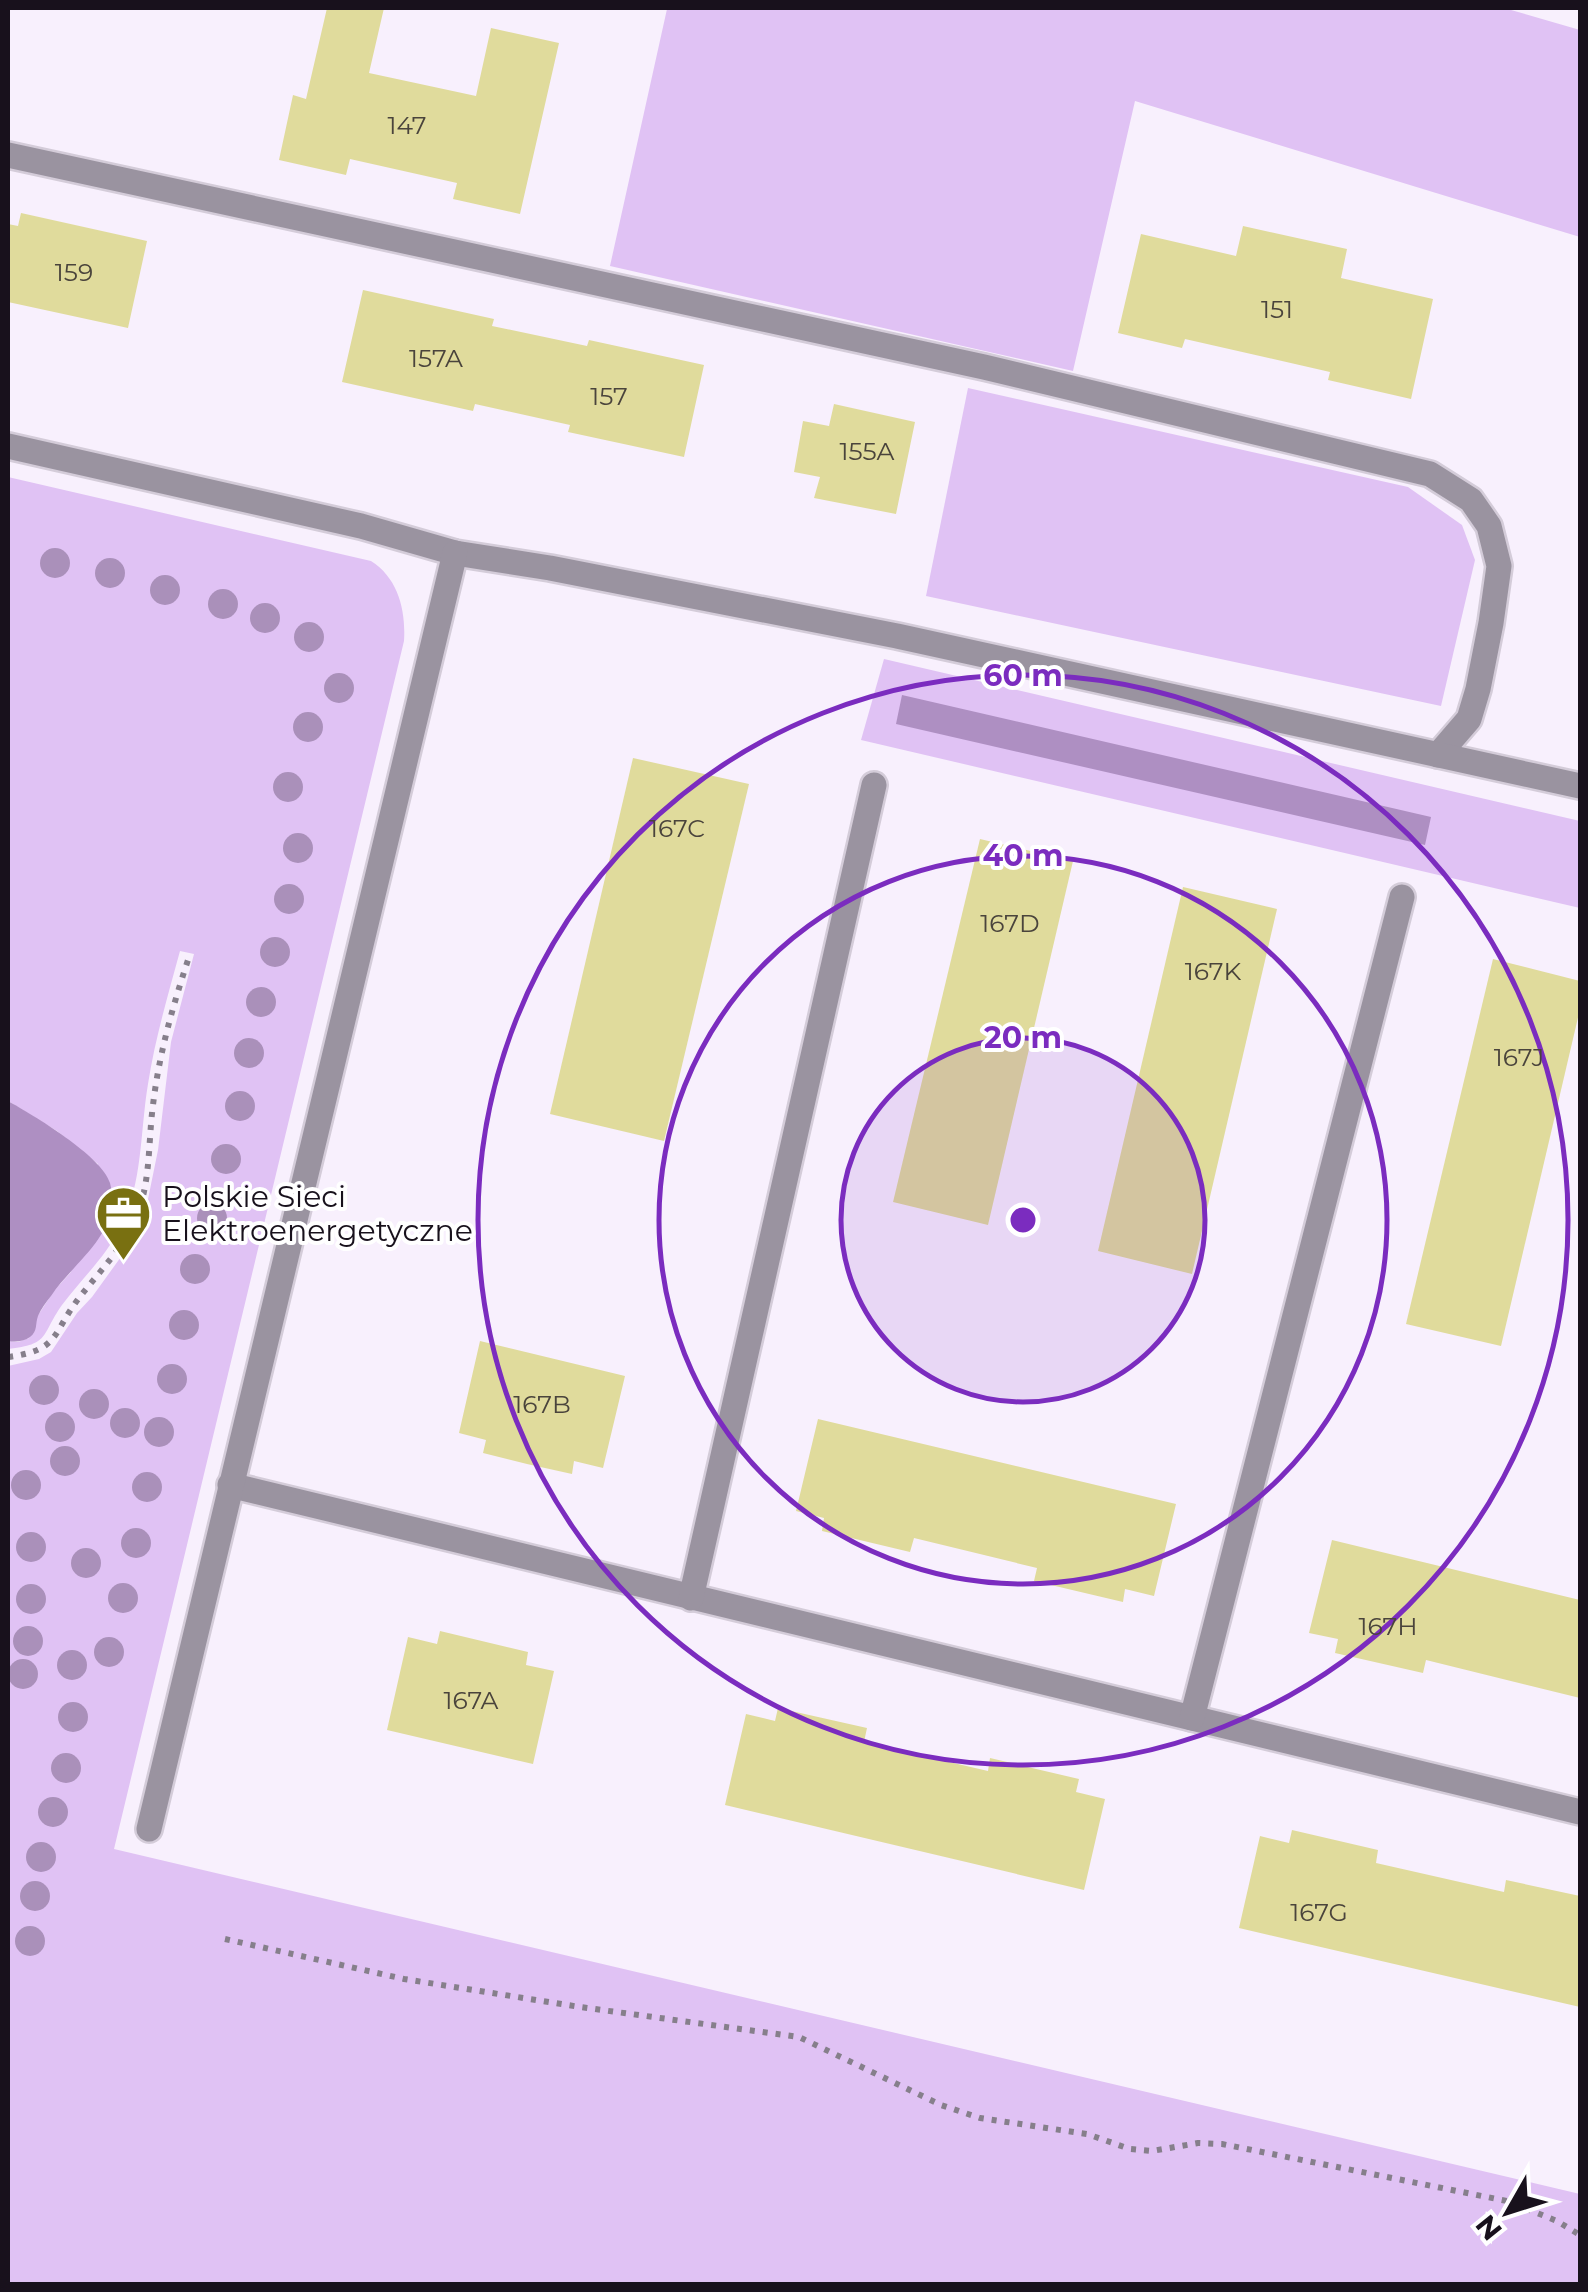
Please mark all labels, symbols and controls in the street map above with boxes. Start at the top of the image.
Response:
house number: 147 [387,110,427,140]
house number: 159 [55,257,93,287]
house number: 151 [1261,294,1293,324]
house number: 157A [409,343,463,373]
house number: 157 [590,381,628,411]
house number: 155A [839,436,895,466]
text: 60 m [983,657,1063,694]
house number: 167C [649,813,705,843]
text: 40 m [983,837,1064,874]
house number: 167D [980,908,1040,938]
house number: 167K [1185,956,1242,986]
text: 20 m [984,1019,1062,1056]
house number: 167J [1494,1042,1544,1072]
place label: Polskie Sieci Elektroenergetyczne [162,1178,473,1249]
office icon: Polskie Sieci Elektroenergetyczne [93,1184,153,1263]
centre of rings [1005,1202,1041,1238]
house number: 167B [513,1389,571,1419]
house number: 167H [1358,1611,1418,1641]
house number: 167A [443,1685,499,1715]
house number: 167G [1290,1897,1348,1927]
north arrow [1458,2162,1558,2262]
text: N [1468,2208,1509,2247]

